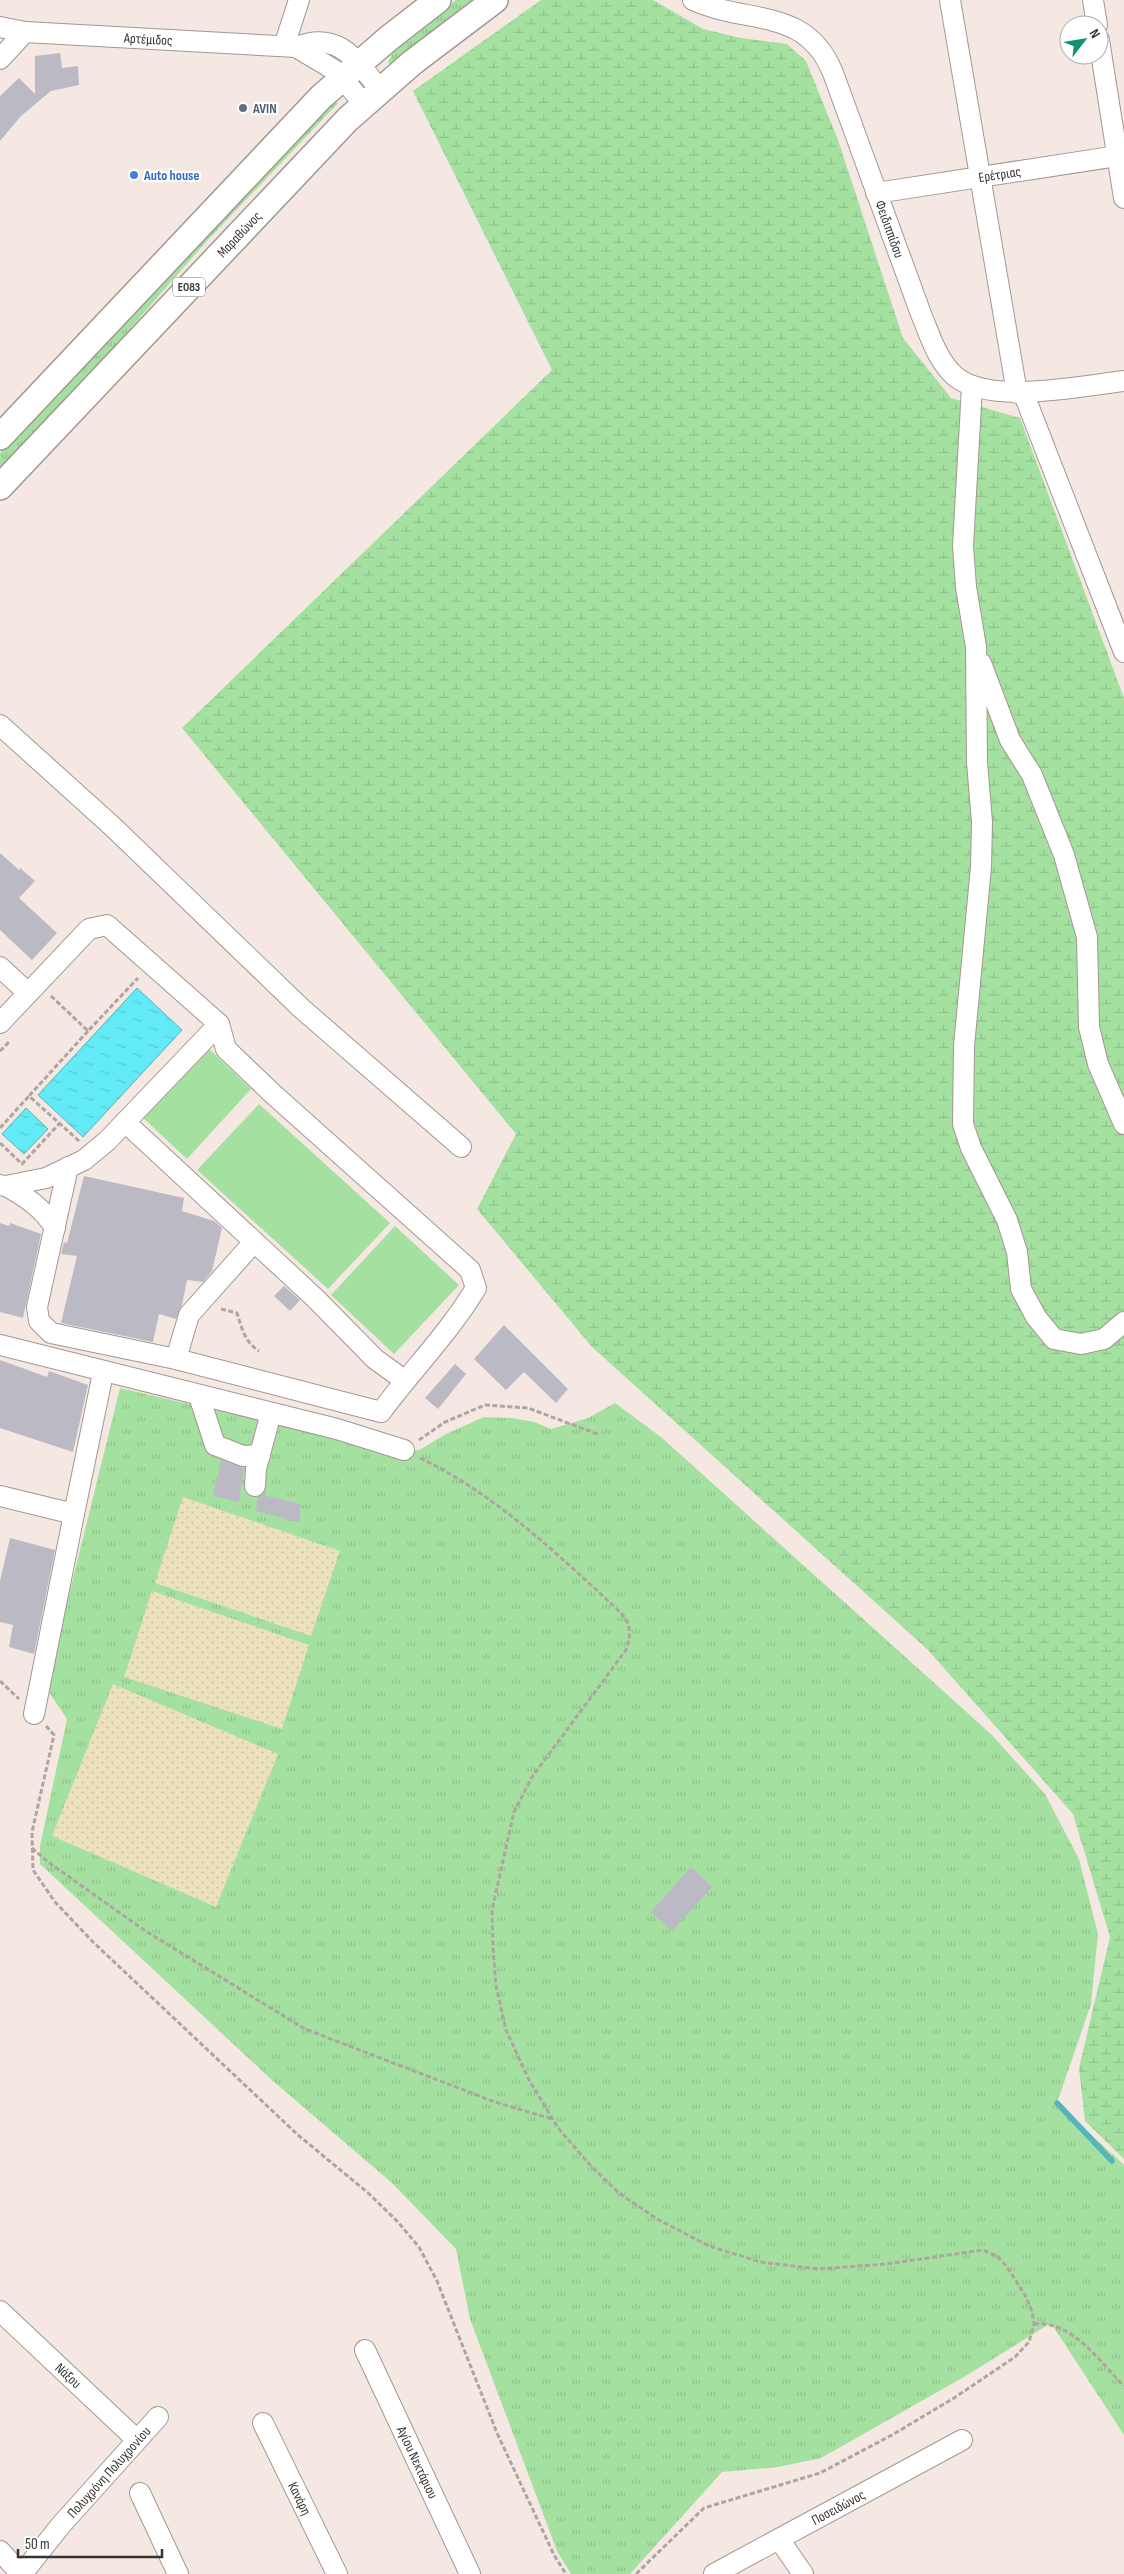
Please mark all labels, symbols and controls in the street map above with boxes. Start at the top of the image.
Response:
north arrow [1059,15,1109,65]
text: N [1086,26,1104,41]
street label: Αρτέμιδος [123,29,173,49]
place label: AVIN [252,100,277,117]
marker: AVIN [237,102,249,114]
street label: Ερέτριας [977,163,1022,186]
place label: Auto house [143,167,199,184]
marker: Auto house [128,169,140,181]
street label: Φειδιππίδου [871,198,908,260]
street label: Μαραθώνος [214,208,265,261]
road number: ΕΟ83 [173,278,205,296]
street label: Νάξου [52,2360,85,2392]
street label: Πολυχρόνη Πολυχρονίου [64,2423,154,2521]
street label: Αγίου Νεκτάριου [392,2423,441,2502]
street label: Κανάρη [284,2479,315,2518]
street label: Ποσειδώνος [809,2486,868,2529]
scale bar [18,2526,161,2558]
text: 50 m [25,2535,50,2554]

